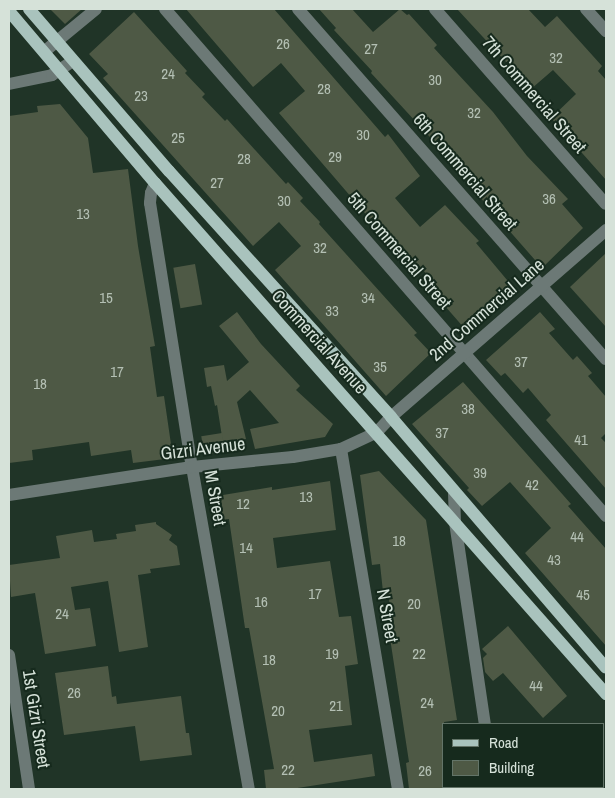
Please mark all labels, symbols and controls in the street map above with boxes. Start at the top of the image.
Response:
street label: 7th Commercial Street [477,32,591,158]
house number: 26 [276,35,290,53]
house number: 27 [364,40,378,58]
house number: 32 [549,49,563,67]
house number: 24 [161,65,175,83]
house number: 30 [428,71,442,89]
house number: 28 [317,80,331,98]
house number: 23 [134,87,148,105]
house number: 32 [467,104,481,122]
street label: 6th Commercial Street [408,109,522,235]
house number: 30 [356,126,370,144]
house number: 25 [171,129,185,147]
house number: 29 [328,148,342,166]
house number: 28 [237,150,251,168]
house number: 27 [210,174,224,192]
street label: 5th Commercial Street [342,188,456,314]
house number: 36 [542,190,556,208]
house number: 30 [277,192,291,210]
house number: 13 [76,205,90,223]
house number: 32 [313,239,327,257]
street label: 2nd Commercial Lane [425,254,549,366]
street label: Commercial Avenue [266,285,372,399]
house number: 15 [99,289,113,307]
house number: 34 [361,289,375,307]
house number: 33 [325,302,339,320]
house number: 37 [514,353,528,371]
house number: 35 [373,358,387,376]
house number: 17 [110,363,124,381]
house number: 18 [33,375,47,393]
house number: 38 [461,400,475,418]
house number: 37 [435,424,449,442]
house number: 41 [574,431,588,449]
street label: Gizri Avenue [159,433,247,465]
house number: 39 [473,464,487,482]
street label: M Street [200,469,230,527]
house number: 42 [525,476,539,494]
house number: 13 [299,488,313,506]
house number: 12 [236,495,250,513]
house number: 44 [570,528,584,546]
house number: 18 [392,532,406,550]
house number: 14 [239,539,253,557]
house number: 43 [547,551,561,569]
house number: 17 [308,585,322,603]
house number: 45 [576,586,590,604]
street label: N Street [372,587,402,645]
house number: 16 [254,593,268,611]
house number: 20 [407,595,421,613]
house number: 24 [55,605,69,623]
house number: 19 [325,645,339,663]
house number: 22 [412,645,426,663]
house number: 18 [262,651,276,669]
street label: 1st Gizri Street [18,668,54,770]
house number: 44 [529,677,543,695]
house number: 26 [67,684,81,702]
house number: 24 [420,694,434,712]
house number: 21 [329,697,343,715]
house number: 20 [271,702,285,720]
legend [442,723,605,788]
text: Road [489,732,518,753]
text: Building [489,757,534,778]
house number: 22 [281,761,295,779]
house number: 26 [418,762,432,780]

